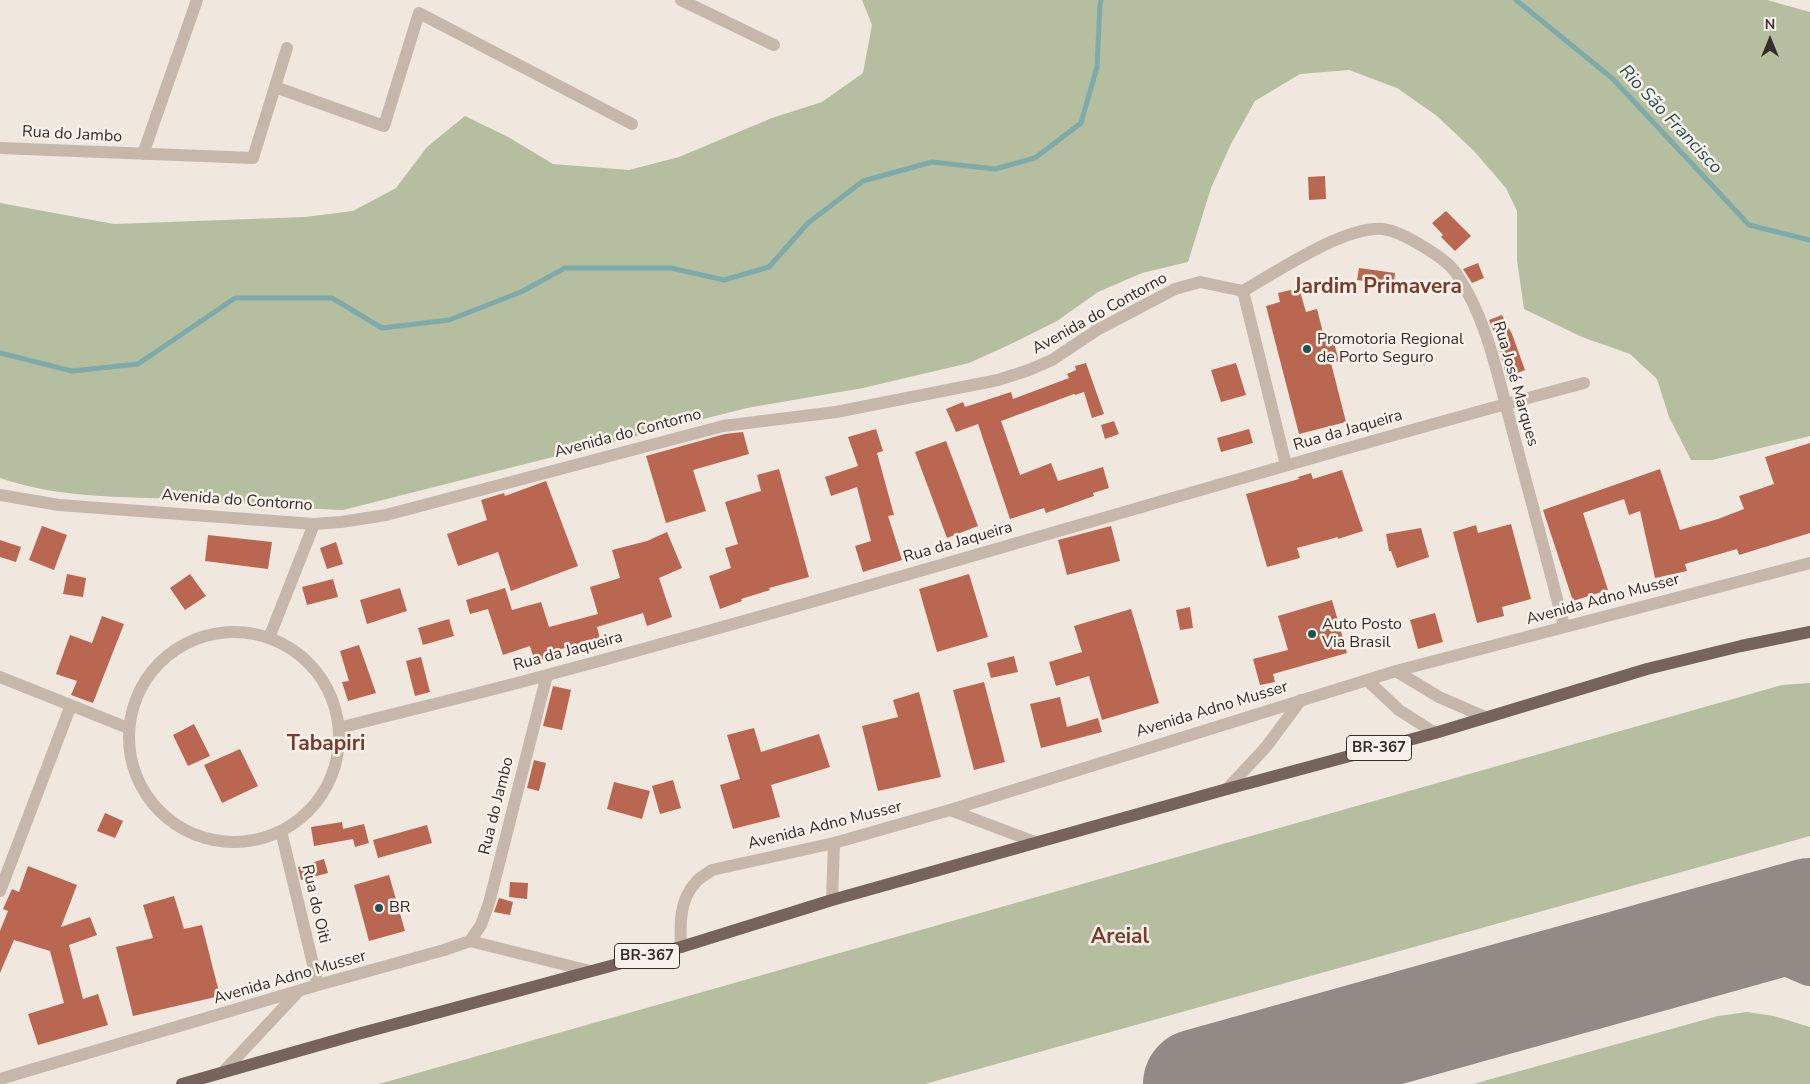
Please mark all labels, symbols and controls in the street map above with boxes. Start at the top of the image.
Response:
north arrow [1745,15,1795,65]
text: N [1765,15,1775,34]
water label: Rio São Francisco [1614,61,1726,179]
street label: Rua do Jambo [21,123,123,147]
street label: Avenida do Contorno [1029,269,1171,359]
district label: Jardim Primavera [1294,275,1462,301]
street label: Rua José Marques [1488,319,1542,449]
place label: Promotoria Regional de Porto Seguro [1317,330,1464,368]
marker: Promotoria Regional de Porto Seguro [1301,343,1313,355]
street label: Avenida do Contorno [552,405,704,463]
street label: Rua da Jaqueira [1291,406,1405,456]
street label: Avenida do Contorno [161,486,313,516]
street label: Rua da Jaqueira [901,518,1015,568]
street label: Avenida Adno Musser [1524,570,1682,630]
place label: Auto Posto Via Brasil [1322,615,1402,653]
street label: Rua da Jaqueira [511,628,625,676]
marker: Auto Posto Via Brasil [1306,628,1318,640]
street label: Avenida Adno Musser [1134,678,1290,742]
district label: Tabapiri [287,732,365,758]
road number: BR-367 [1346,736,1412,760]
street label: Rua do Jambo [476,755,518,857]
street label: Avenida Adno Musser [746,798,904,854]
street label: Rua do Oiti [297,863,333,945]
place label: BR [389,898,411,918]
marker: BR [373,902,385,914]
district label: Areial [1091,925,1149,951]
road number: BR-367 [614,944,680,968]
street label: Avenida Adno Musser [211,947,369,1009]

